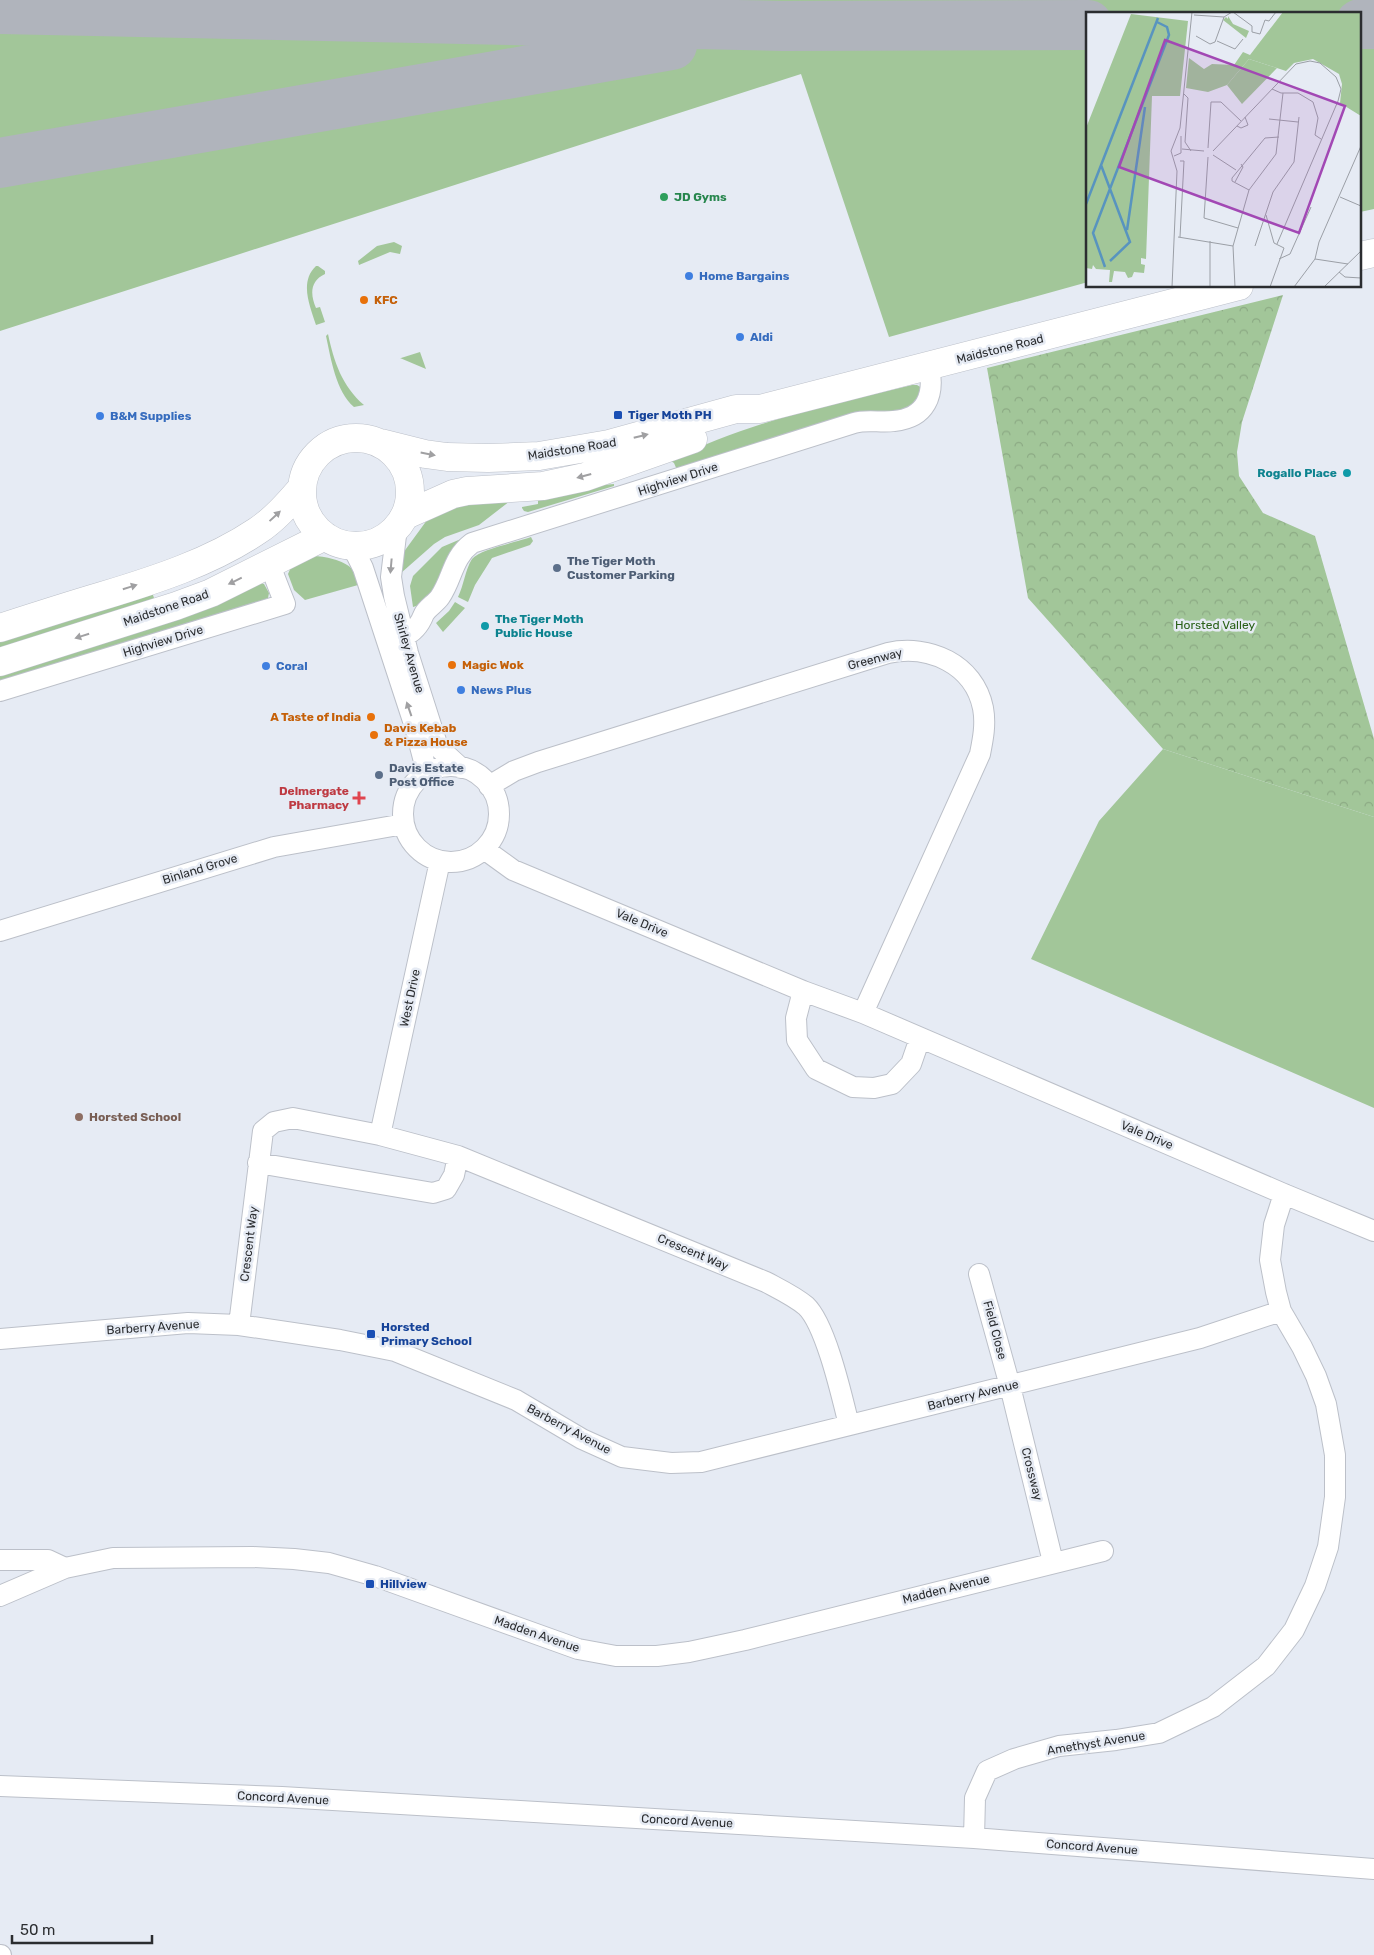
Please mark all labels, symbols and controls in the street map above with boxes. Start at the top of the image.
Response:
inset map [1086,12,1362,288]
place label: JD Gyms [674,190,727,204]
marker: JD Gyms [658,191,670,203]
place label: Home Bargains [699,269,790,283]
marker: Home Bargains [683,270,695,282]
place label: KFC [374,293,398,307]
marker: KFC [358,294,370,306]
place label: Aldi [750,330,773,344]
marker: Aldi [734,331,746,343]
street label: Maidstone Road [955,331,1045,367]
place label: Tiger Moth PH [628,408,712,422]
place label: B&M Supplies [110,409,192,423]
marker: Tiger Moth PH [612,409,624,421]
marker: B&M Supplies [94,410,106,422]
one-way arrow [633,432,648,440]
street label: Maidstone Road [527,435,617,463]
one-way arrow [420,451,436,459]
street label: Highview Drive [636,459,720,498]
place label: Rogallo Place [1257,466,1337,480]
marker: Rogallo Place [1341,467,1353,479]
one-way arrow [577,473,592,481]
one-way arrow [268,510,280,522]
place label: The Tiger Moth Customer Parking [567,554,675,582]
one-way arrow [387,558,395,574]
marker: The Tiger Moth Customer Parking [551,562,563,574]
one-way arrow [228,577,242,585]
one-way arrow [123,583,138,591]
street label: Maidstone Road [122,587,210,629]
street label: Shirley Avenue [391,611,427,695]
place label: The Tiger Moth Public House [495,612,584,640]
park label: Horsted Valley [1175,618,1255,632]
marker: The Tiger Moth Public House [479,620,491,632]
street label: Highview Drive [121,622,205,660]
one-way arrow [74,632,89,640]
street label: Greenway [846,645,904,673]
place label: Magic Wok [462,658,524,672]
place label: Coral [276,659,308,673]
marker: Magic Wok [446,659,458,671]
marker: Coral [260,660,272,672]
place label: News Plus [471,683,532,697]
marker: News Plus [455,684,467,696]
one-way arrow [405,702,412,717]
place label: A Taste of India [270,710,361,724]
marker: A Taste of India [365,711,377,723]
place label: Davis Kebab & Pizza House [384,721,468,749]
marker: Davis Kebab & Pizza House [368,729,380,741]
place label: Davis Estate Post Office [389,761,464,789]
marker: Davis Estate Post Office [373,769,385,781]
place label: Delmergate Pharmacy [279,784,349,812]
marker: Delmergate Pharmacy [353,792,365,804]
street label: Binland Grove [161,851,239,887]
street label: Vale Drive [614,906,670,940]
street label: West Drive [397,968,423,1028]
place label: Horsted School [89,1110,181,1124]
marker: Horsted School [73,1111,85,1123]
street label: Vale Drive [1119,1118,1175,1152]
street label: Crescent Way [237,1205,261,1282]
street label: Crescent Way [655,1231,731,1273]
street label: Field Close [980,1299,1010,1361]
street label: Barberry Avenue [106,1317,200,1337]
place label: Horsted Primary School [381,1320,472,1348]
marker: Horsted Primary School [365,1328,377,1340]
street label: Barberry Avenue [926,1377,1020,1413]
street label: Barberry Avenue [525,1401,614,1457]
street label: Crossway [1019,1446,1045,1502]
street label: Madden Avenue [901,1571,991,1607]
place label: Hillview [380,1577,427,1591]
marker: Hillview [364,1578,376,1590]
street label: Madden Avenue [493,1613,582,1655]
street label: Amethyst Avenue [1046,1728,1146,1758]
street label: Concord Avenue [237,1789,330,1807]
street label: Concord Avenue [641,1812,734,1830]
street label: Concord Avenue [1046,1837,1139,1857]
scale bar [12,1912,152,1944]
text: 50 m [20,1921,55,1939]

